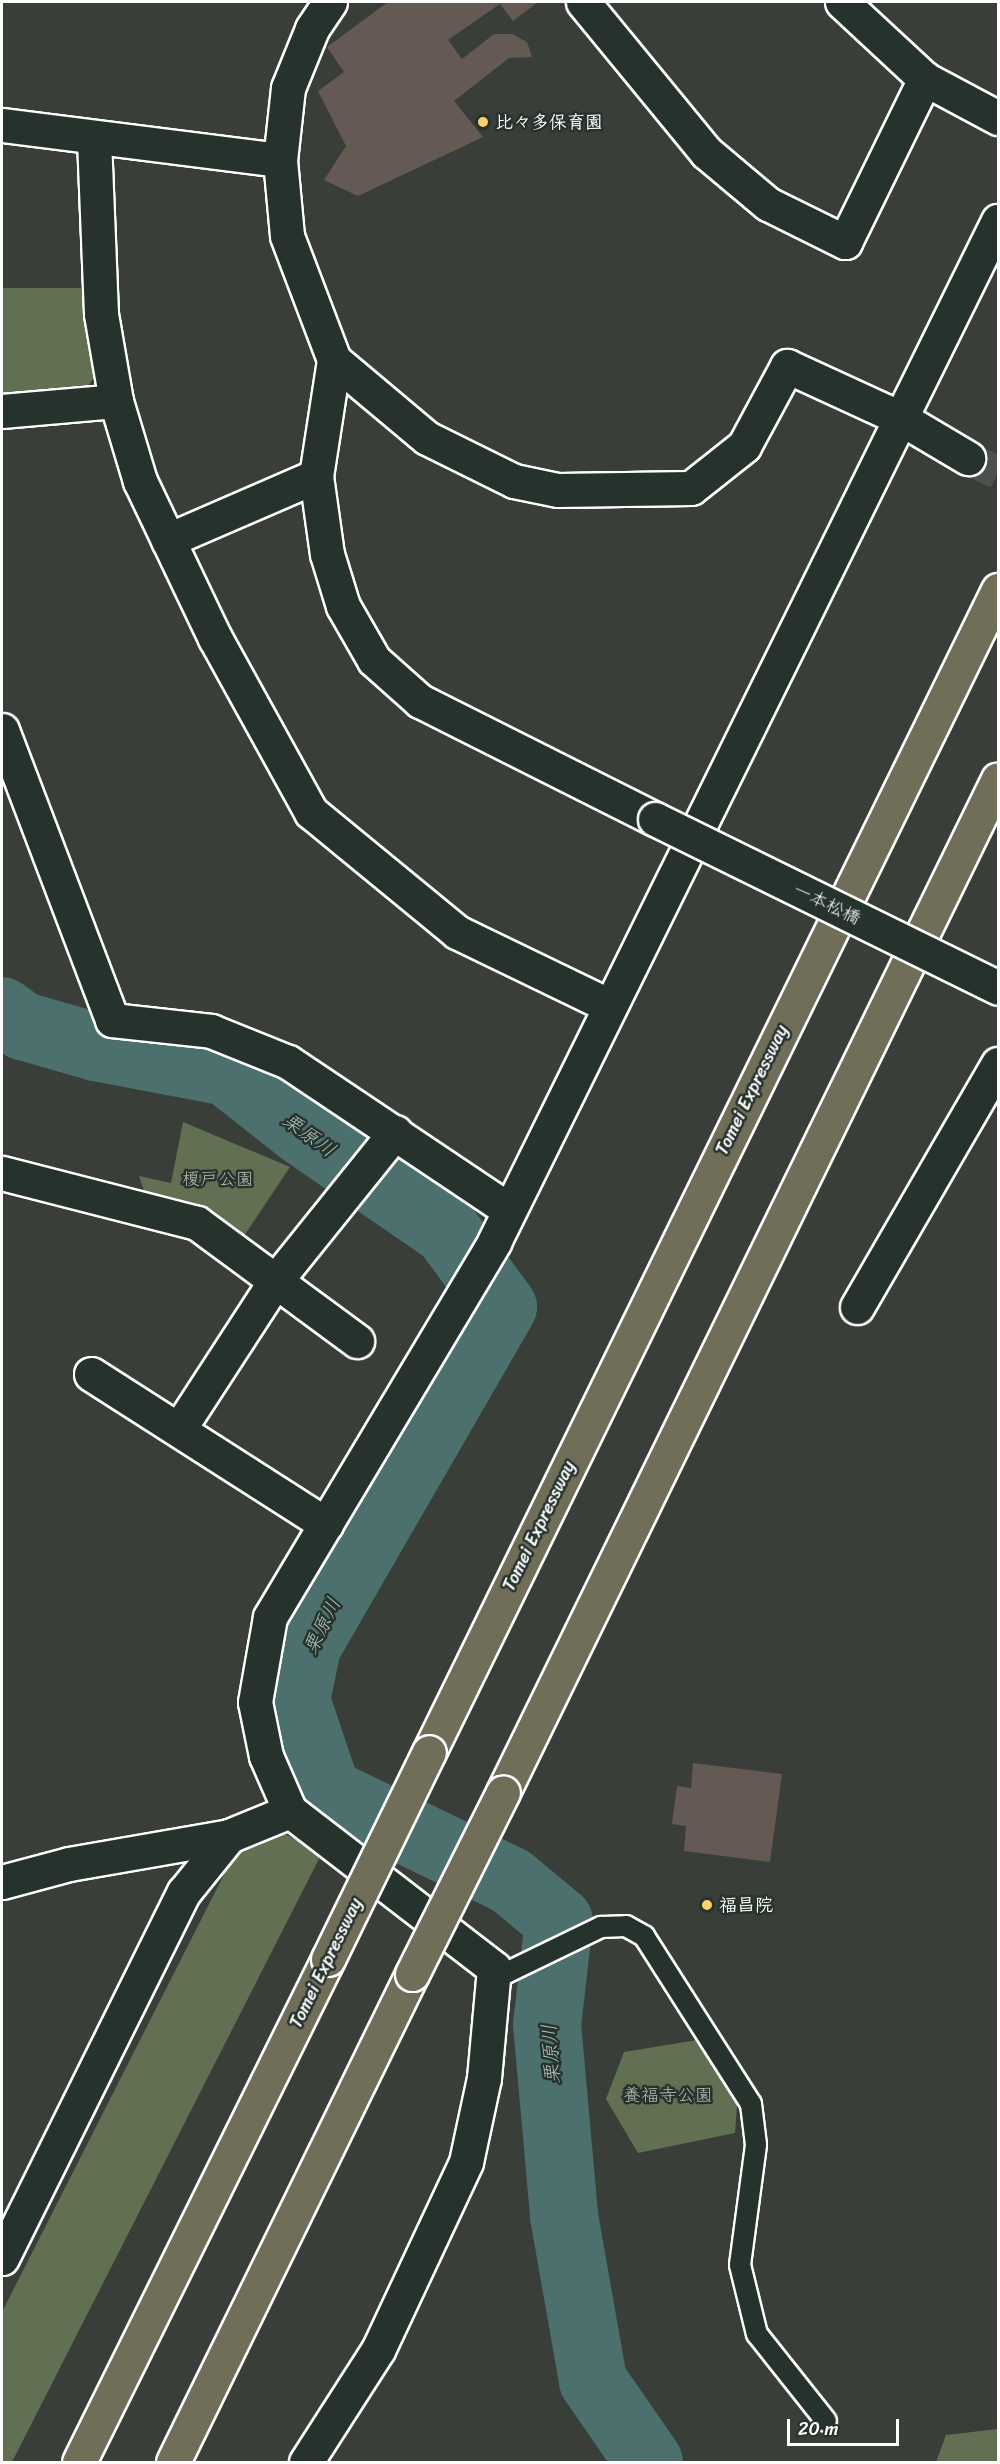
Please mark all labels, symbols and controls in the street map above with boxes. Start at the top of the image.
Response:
place label: 比々多保育園 [495,111,603,133]
marker: 比々多保育園 [476,115,490,129]
street label: 一本松橋 [790,879,864,929]
street label: Tomei Expressway [711,1021,793,1159]
water label: 栗原川 [278,1108,340,1162]
park label: 榎戸公園 [182,1168,254,1190]
street label: Tomei Expressway [498,1457,580,1595]
water label: 栗原川 [298,1594,346,1658]
street label: Tomei Expressway [285,1894,367,2032]
place label: 福昌院 [719,1894,773,1916]
marker: 福昌院 [700,1898,714,1912]
water label: 栗原川 [537,2023,565,2085]
park label: 養福寺公園 [623,2084,713,2106]
scale bar [790,2407,902,2445]
text: 20 m [798,2413,838,2445]

